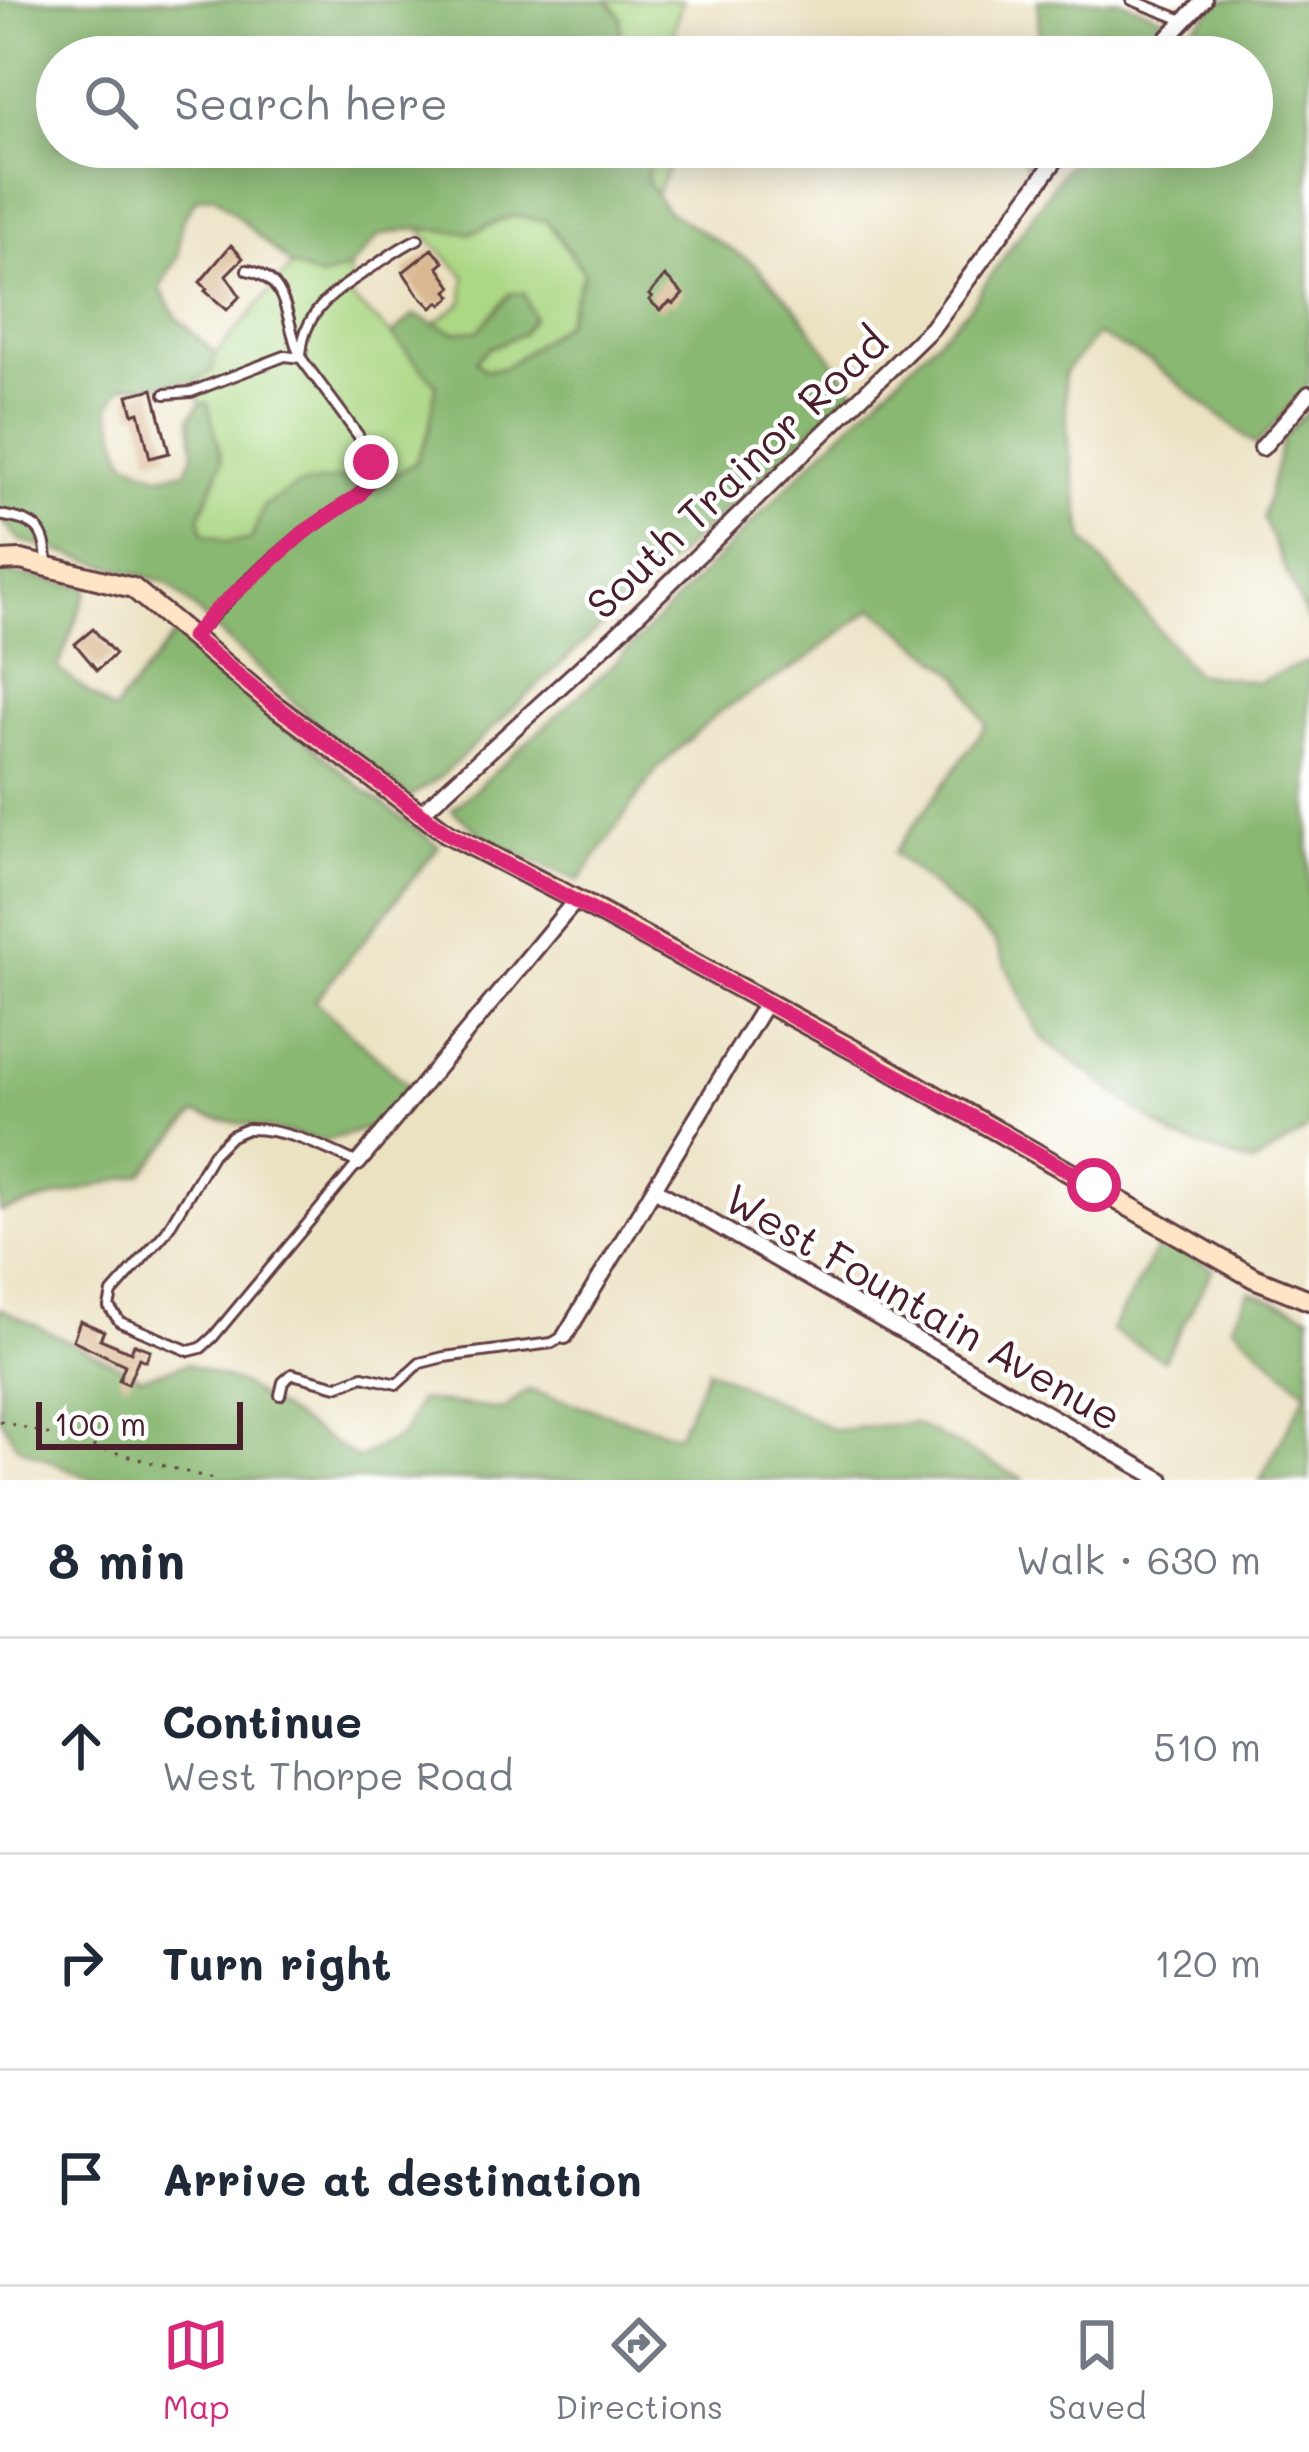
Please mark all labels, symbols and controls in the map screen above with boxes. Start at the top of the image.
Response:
search box [36,36,1273,168]
icon: search [78,69,144,135]
text: Search here [174,73,448,131]
street label: South Trainor Road [574,314,898,630]
route end [344,435,398,489]
route start [1067,1158,1121,1212]
street label: West Fountain Avenue [716,1170,1132,1442]
scale bar [36,1396,243,1449]
text: 100 m [54,1401,146,1444]
text: 8 min [48,1525,185,1592]
text: Walk · 630 m [1016,1533,1261,1584]
text: Continue [162,1691,362,1749]
icon: ahead [48,1713,114,1779]
text: 510 m [1153,1720,1261,1771]
text: West Thorpe Road [162,1749,513,1800]
icon: right [48,1929,114,1995]
text: Turn right [162,1933,391,1991]
text: 120 m [1154,1936,1261,1987]
icon: arrive [48,2145,114,2211]
text: Arrive at destination [162,2149,642,2207]
tab: Map [163,2312,230,2427]
tab: Directions [555,2312,723,2427]
tab: Saved [1048,2312,1146,2427]

